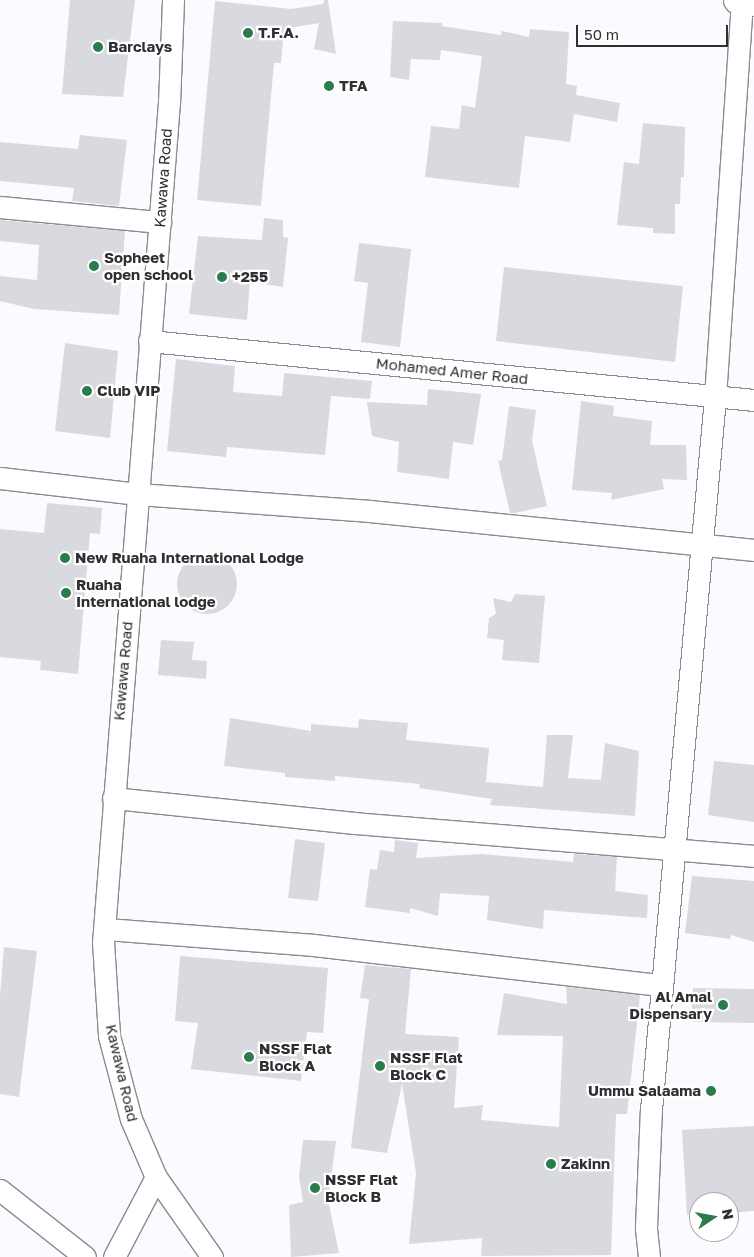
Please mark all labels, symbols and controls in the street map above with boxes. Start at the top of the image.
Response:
scale bar [579,15,732,47]
place label: T.F.A. [258,24,299,42]
text: 50 m [584,25,619,43]
marker: T.F.A. [242,27,254,39]
place label: Barclays [108,38,172,56]
marker: Barclays [92,41,104,53]
place label: TFA [339,77,368,95]
marker: TFA [323,80,335,92]
street label: Kawawa Road [151,128,175,228]
place label: Sopheet open school [104,248,193,283]
marker: Sopheet open school [88,260,100,272]
place label: +255 [232,268,268,286]
marker: +255 [216,271,228,283]
street label: Mohamed Amer Road [375,354,529,388]
place label: Club VIP [97,382,160,400]
marker: Club VIP [81,385,93,397]
place label: New Ruaha International Lodge [75,549,304,567]
marker: New Ruaha International Lodge [59,552,71,564]
place label: Ruaha International lodge [76,575,216,610]
marker: Ruaha International lodge [60,587,72,599]
street label: Kawawa Road [110,621,136,721]
place label: Al Amal Dispensary [629,987,712,1022]
marker: Al Amal Dispensary [716,998,730,1012]
street label: Kawawa Road [102,1022,142,1124]
place label: NSSF Flat Block A [259,1039,332,1074]
place label: NSSF Flat Block C [390,1048,463,1083]
marker: NSSF Flat Block A [243,1051,255,1063]
marker: NSSF Flat Block C [374,1060,386,1072]
place label: Ummu Salaama [588,1082,701,1100]
marker: Ummu Salaama [705,1085,717,1097]
place label: Zakinn [561,1155,610,1173]
marker: Zakinn [545,1158,557,1170]
place label: NSSF Flat Block B [325,1170,398,1205]
marker: NSSF Flat Block B [309,1182,321,1194]
north arrow [689,1192,739,1242]
text: N [719,1207,738,1221]

